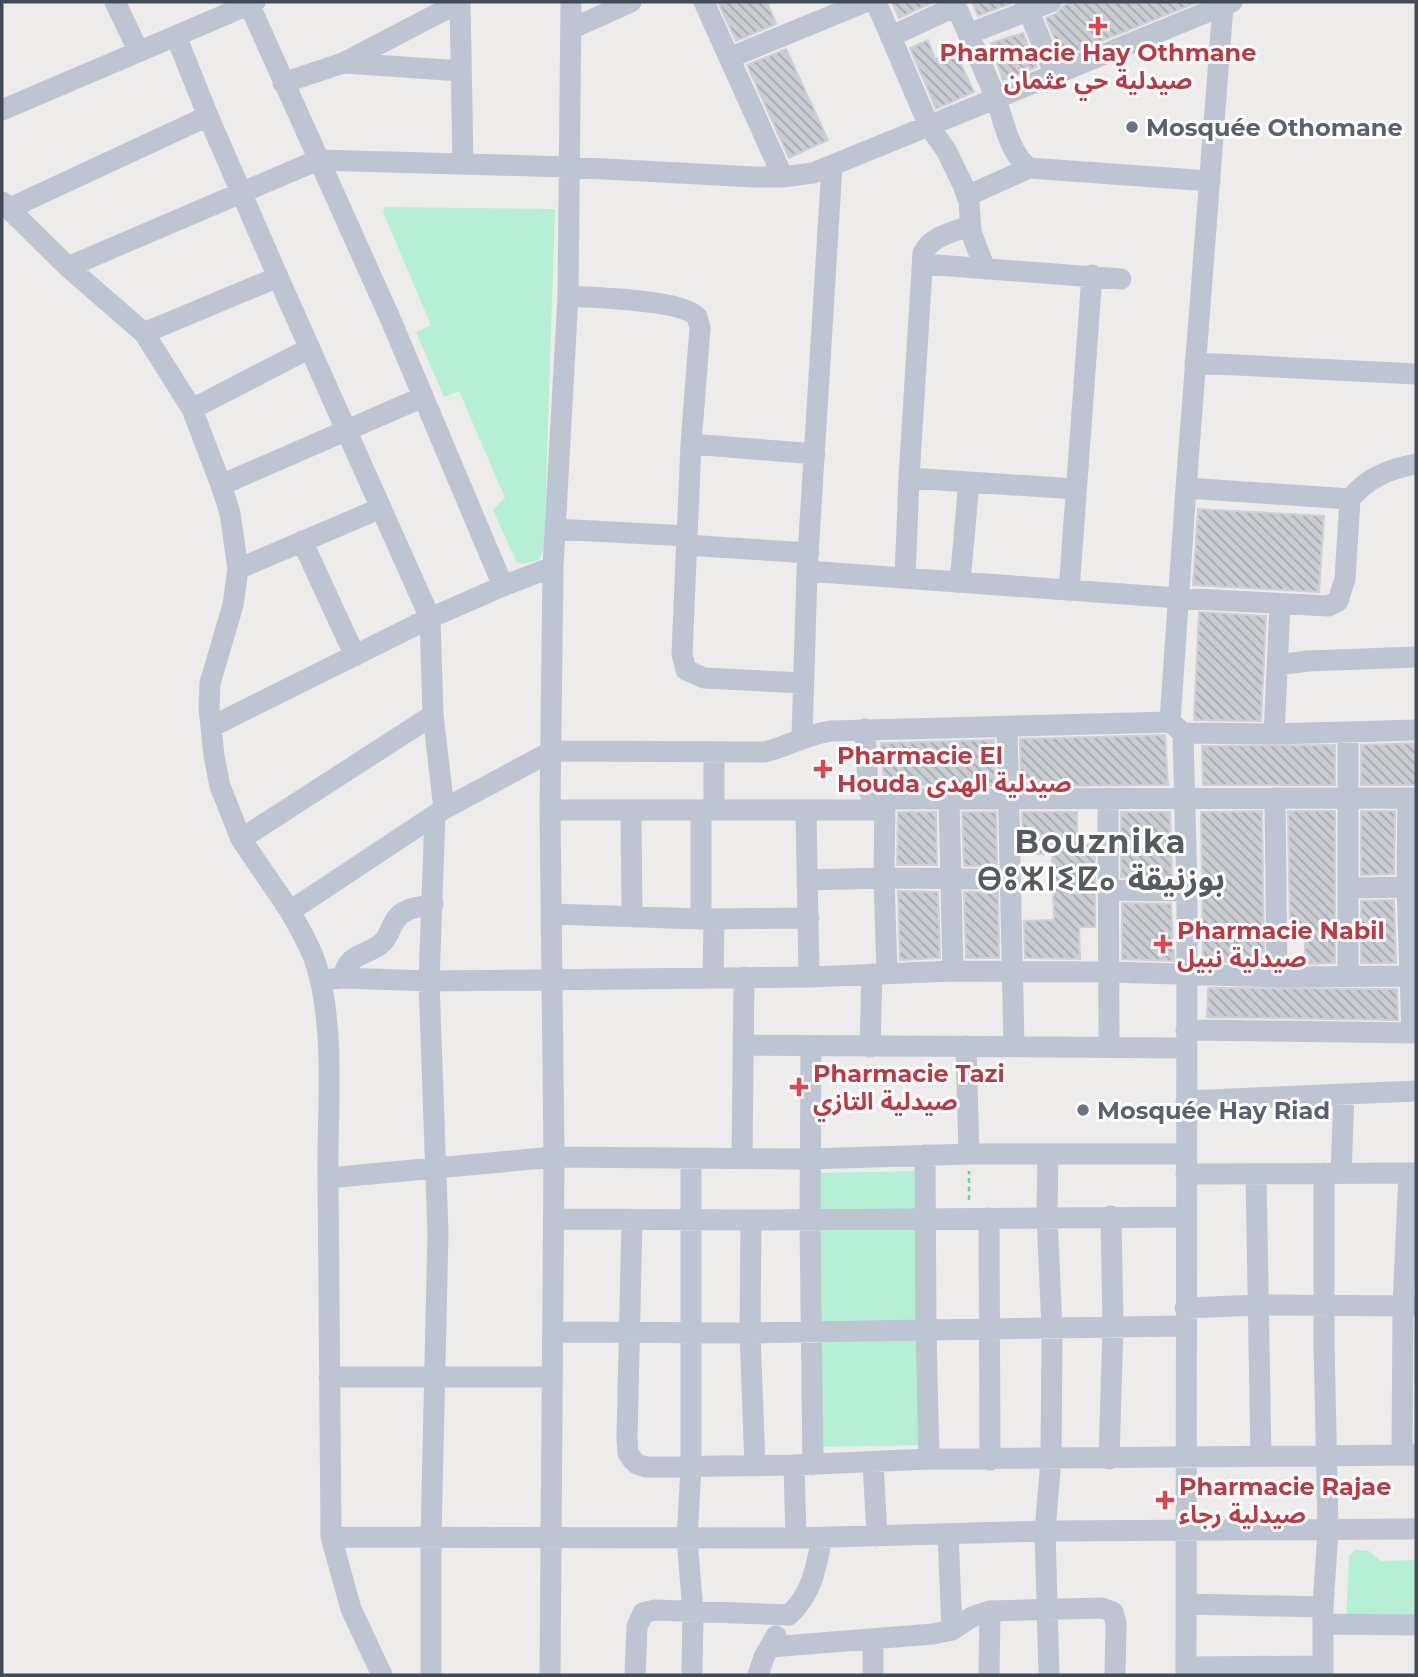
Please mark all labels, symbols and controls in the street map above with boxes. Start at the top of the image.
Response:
marker: Pharmacie Hay Othmane صيدلية حي عثمان [1090,18,1106,34]
place label: Pharmacie Hay Othmane صيدلية حي عثمان [940,38,1256,100]
place label: Mosquée Othomane [1146,113,1403,142]
marker: Mosquée Othomane [1124,119,1140,135]
place label: Pharmacie El Houda صيدلية الهدى [837,741,1072,798]
marker: Pharmacie El Houda صيدلية الهدى [815,761,831,777]
district label: Bouznika ⴱⵓⵣⵏⵉⵇⴰ بوزنيقة [977,822,1225,898]
place label: Pharmacie Nabil صيدلية نبيل [1177,916,1385,973]
marker: Pharmacie Nabil صيدلية نبيل [1155,936,1171,952]
place label: Pharmacie Tazi صيدلية التازي [813,1059,1005,1121]
marker: Pharmacie Tazi صيدلية التازي [791,1079,807,1095]
place label: Mosquée Hay Riad [1097,1096,1330,1125]
marker: Mosquée Hay Riad [1075,1102,1091,1118]
place label: Pharmacie Rajae صيدلية رجاء [1179,1472,1391,1529]
marker: Pharmacie Rajae صيدلية رجاء [1157,1492,1173,1508]

